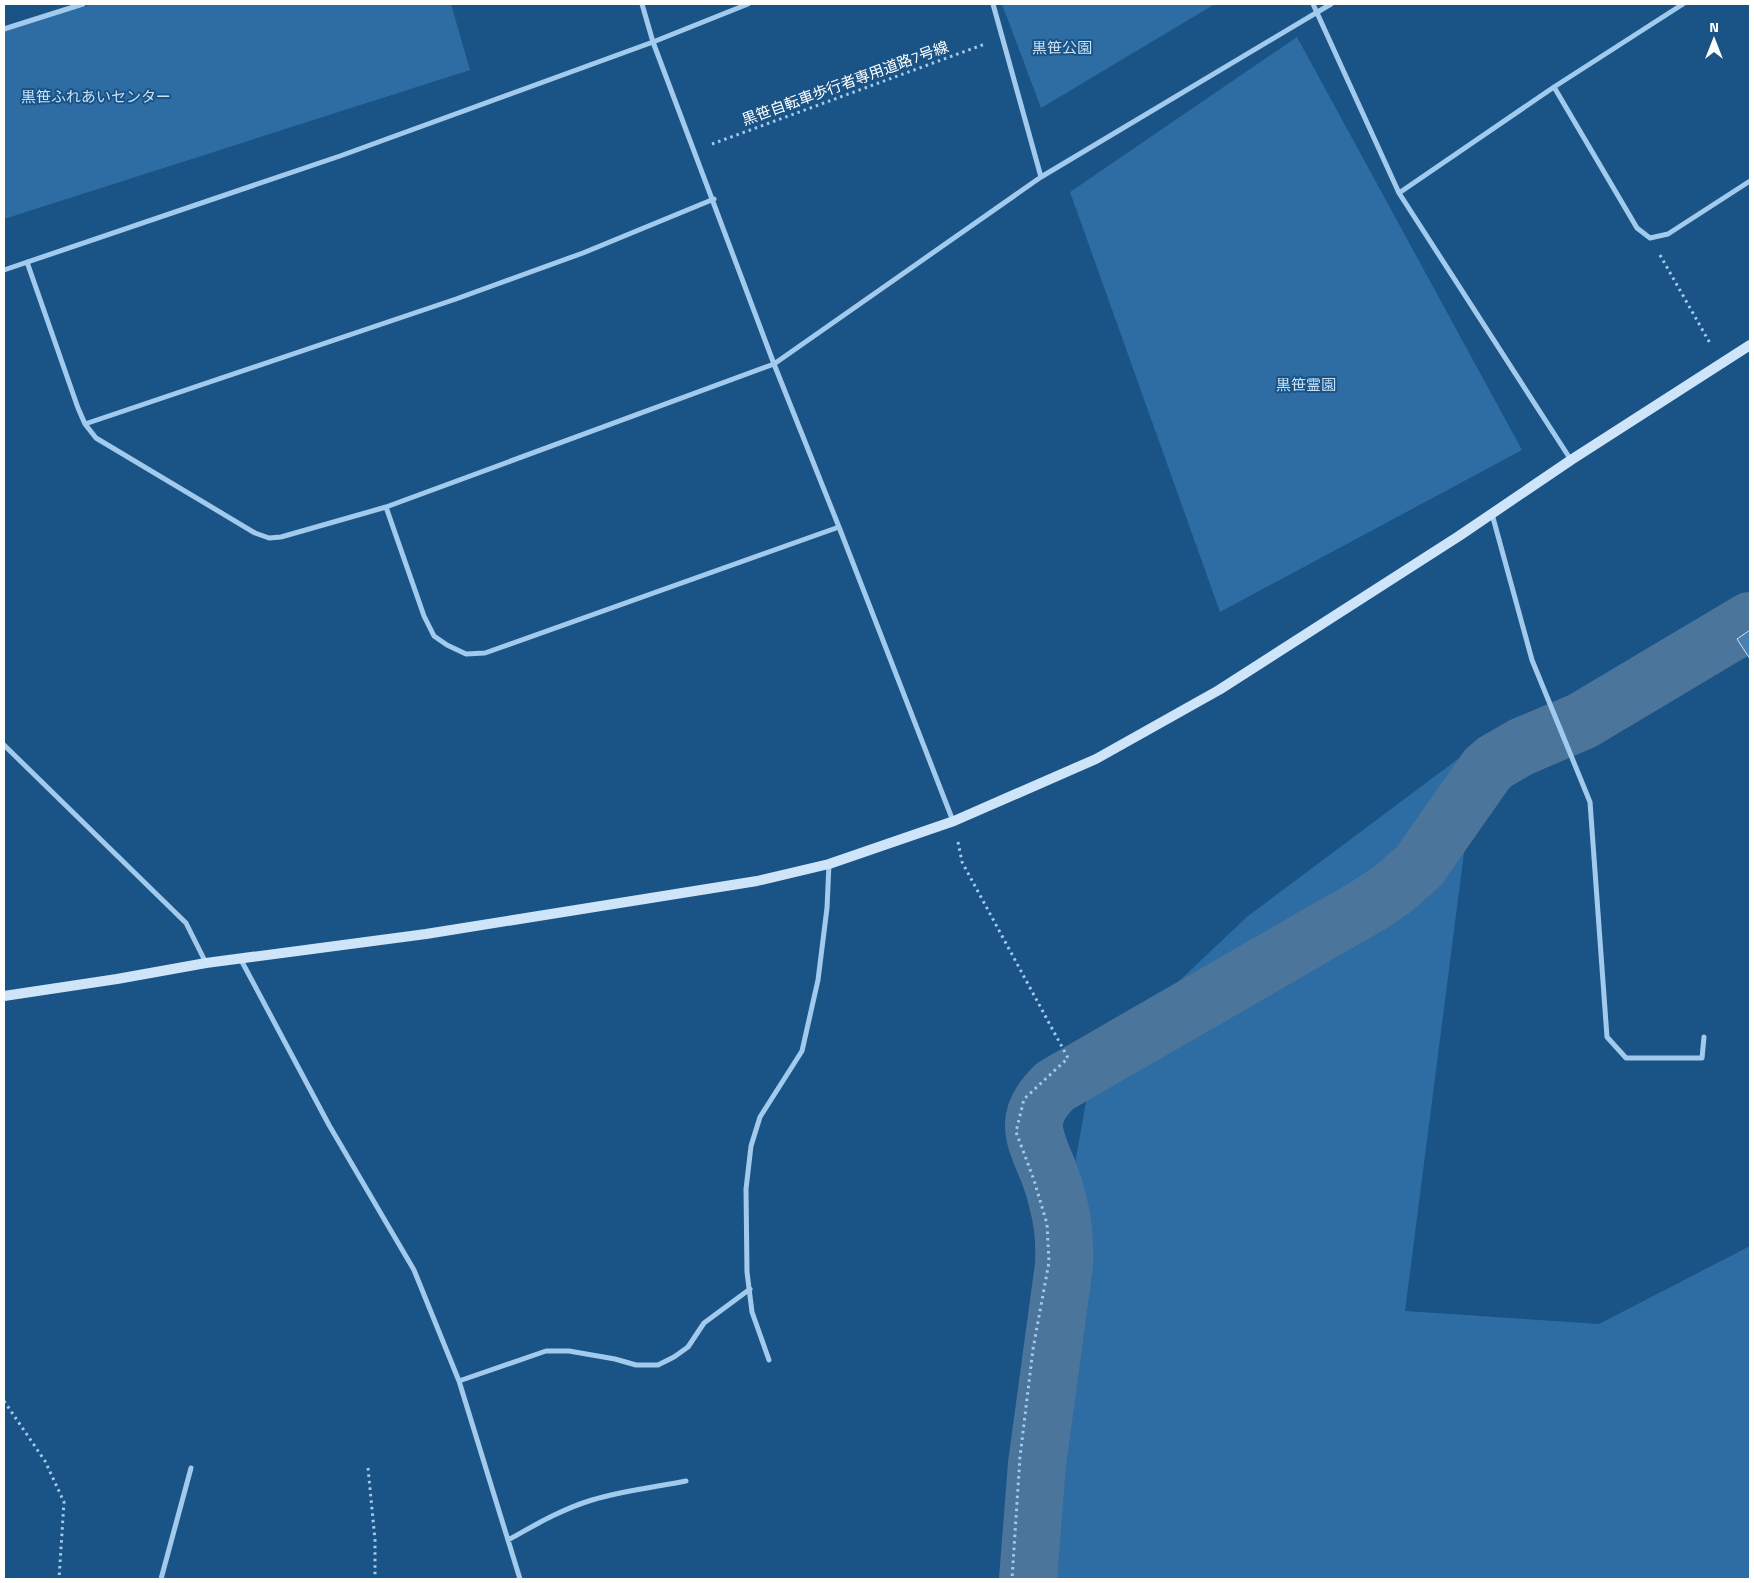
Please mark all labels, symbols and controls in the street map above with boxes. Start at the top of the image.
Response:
north arrow [1689,15,1739,65]
text: N [1709,16,1719,37]
street label: 黒笹自転車歩行者専用道路7号線 [738,35,952,131]
park label: 黒笹公園 [1032,36,1092,59]
park label: 黒笹ふれあいセンター [21,85,171,108]
park label: 黒笹霊園 [1276,373,1336,396]

